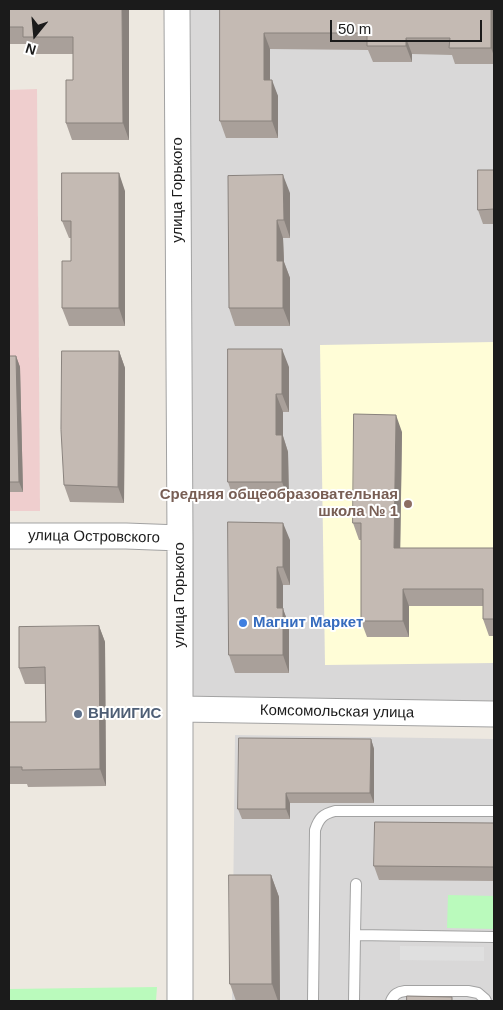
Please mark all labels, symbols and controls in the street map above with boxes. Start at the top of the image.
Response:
north arrow [10,10,60,60]
scale bar [333,10,486,42]
text: 50 m [338,20,371,37]
text: N [23,40,38,58]
street label: улица Горького [169,137,187,243]
place label: Средняя общеобразовательная школа № 1 [160,486,398,521]
marker: Средняя общеобразовательная школа № 1 [402,498,414,510]
street label: улица Островского [28,527,160,547]
street label: улица Горького [171,542,189,648]
place label: Магнит Маркет [253,614,363,632]
marker: Магнит Маркет [237,617,249,629]
street label: Комсомольская улица [260,702,414,722]
place label: ВНИИГИС [88,705,161,723]
marker: ВНИИГИС [72,708,84,720]

